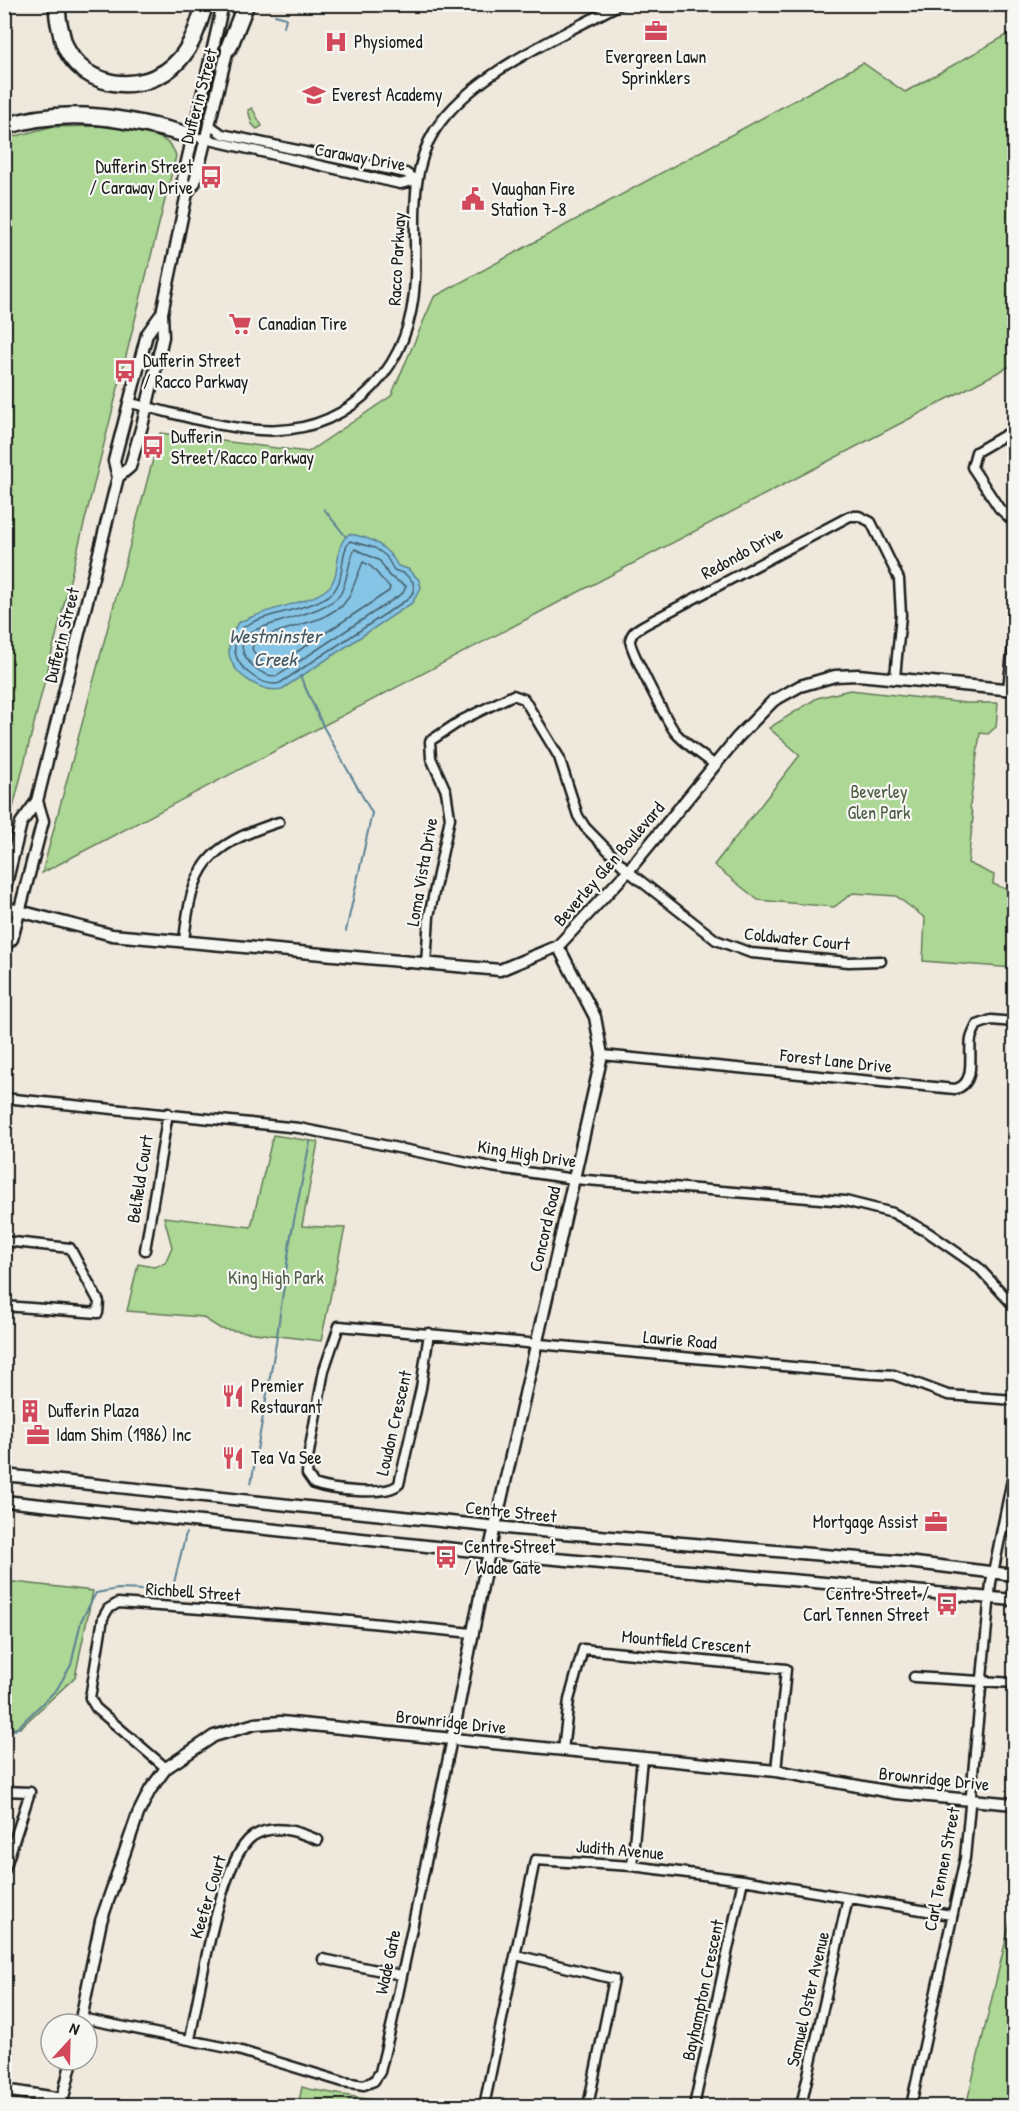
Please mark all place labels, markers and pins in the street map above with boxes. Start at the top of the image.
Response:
office icon: Evergreen Lawn Sprinklers [643,18,669,44]
hospital icon: Physiomed [323,29,349,55]
place label: Physiomed [354,29,422,54]
place label: Evergreen Lawn Sprinklers [605,44,707,90]
school or university icon: Everest Academy [301,82,327,108]
place label: Everest Academy [332,82,443,107]
place label: Dufferin Street / Caraway Drive [89,154,194,200]
bus stop icon: Dufferin Street / Caraway Drive [198,164,224,190]
place label: Vaughan Fire Station 7-8 [491,176,575,222]
public building icon: Vaughan Fire Station 7-8 [460,186,486,212]
supermarket icon: Canadian Tire [227,311,253,337]
place label: Canadian Tire [258,311,347,336]
place label: Dufferin Street / Racco Parkway [143,348,249,394]
bus stop icon: Dufferin Street / Racco Parkway [112,358,138,384]
place label: Dufferin Street/Racco Parkway [171,424,315,470]
bus stop icon: Dufferin Street/Racco Parkway [140,434,166,460]
place label: Premier Restaurant [251,1373,323,1419]
restaurant icon: Premier Restaurant [220,1383,246,1409]
building icon: Dufferin Plaza [17,1398,43,1424]
place label: Dufferin Plaza [48,1398,139,1423]
office icon: Idam Shim (1986) Inc [25,1422,51,1448]
place label: Idam Shim (1986) Inc [56,1422,191,1447]
restaurant icon: Tea Va See [220,1445,246,1471]
place label: Tea Va See [251,1445,322,1470]
place label: Mortgage Assist [813,1509,919,1534]
office icon: Mortgage Assist [923,1509,949,1535]
place label: Centre Street / Wade Gate [464,1534,556,1580]
bus stop icon: Centre Street / Wade Gate [433,1544,459,1570]
place label: Centre Street / Carl Tennen Street [803,1581,930,1627]
bus stop icon: Centre Street / Carl Tennen Street [934,1591,960,1617]

